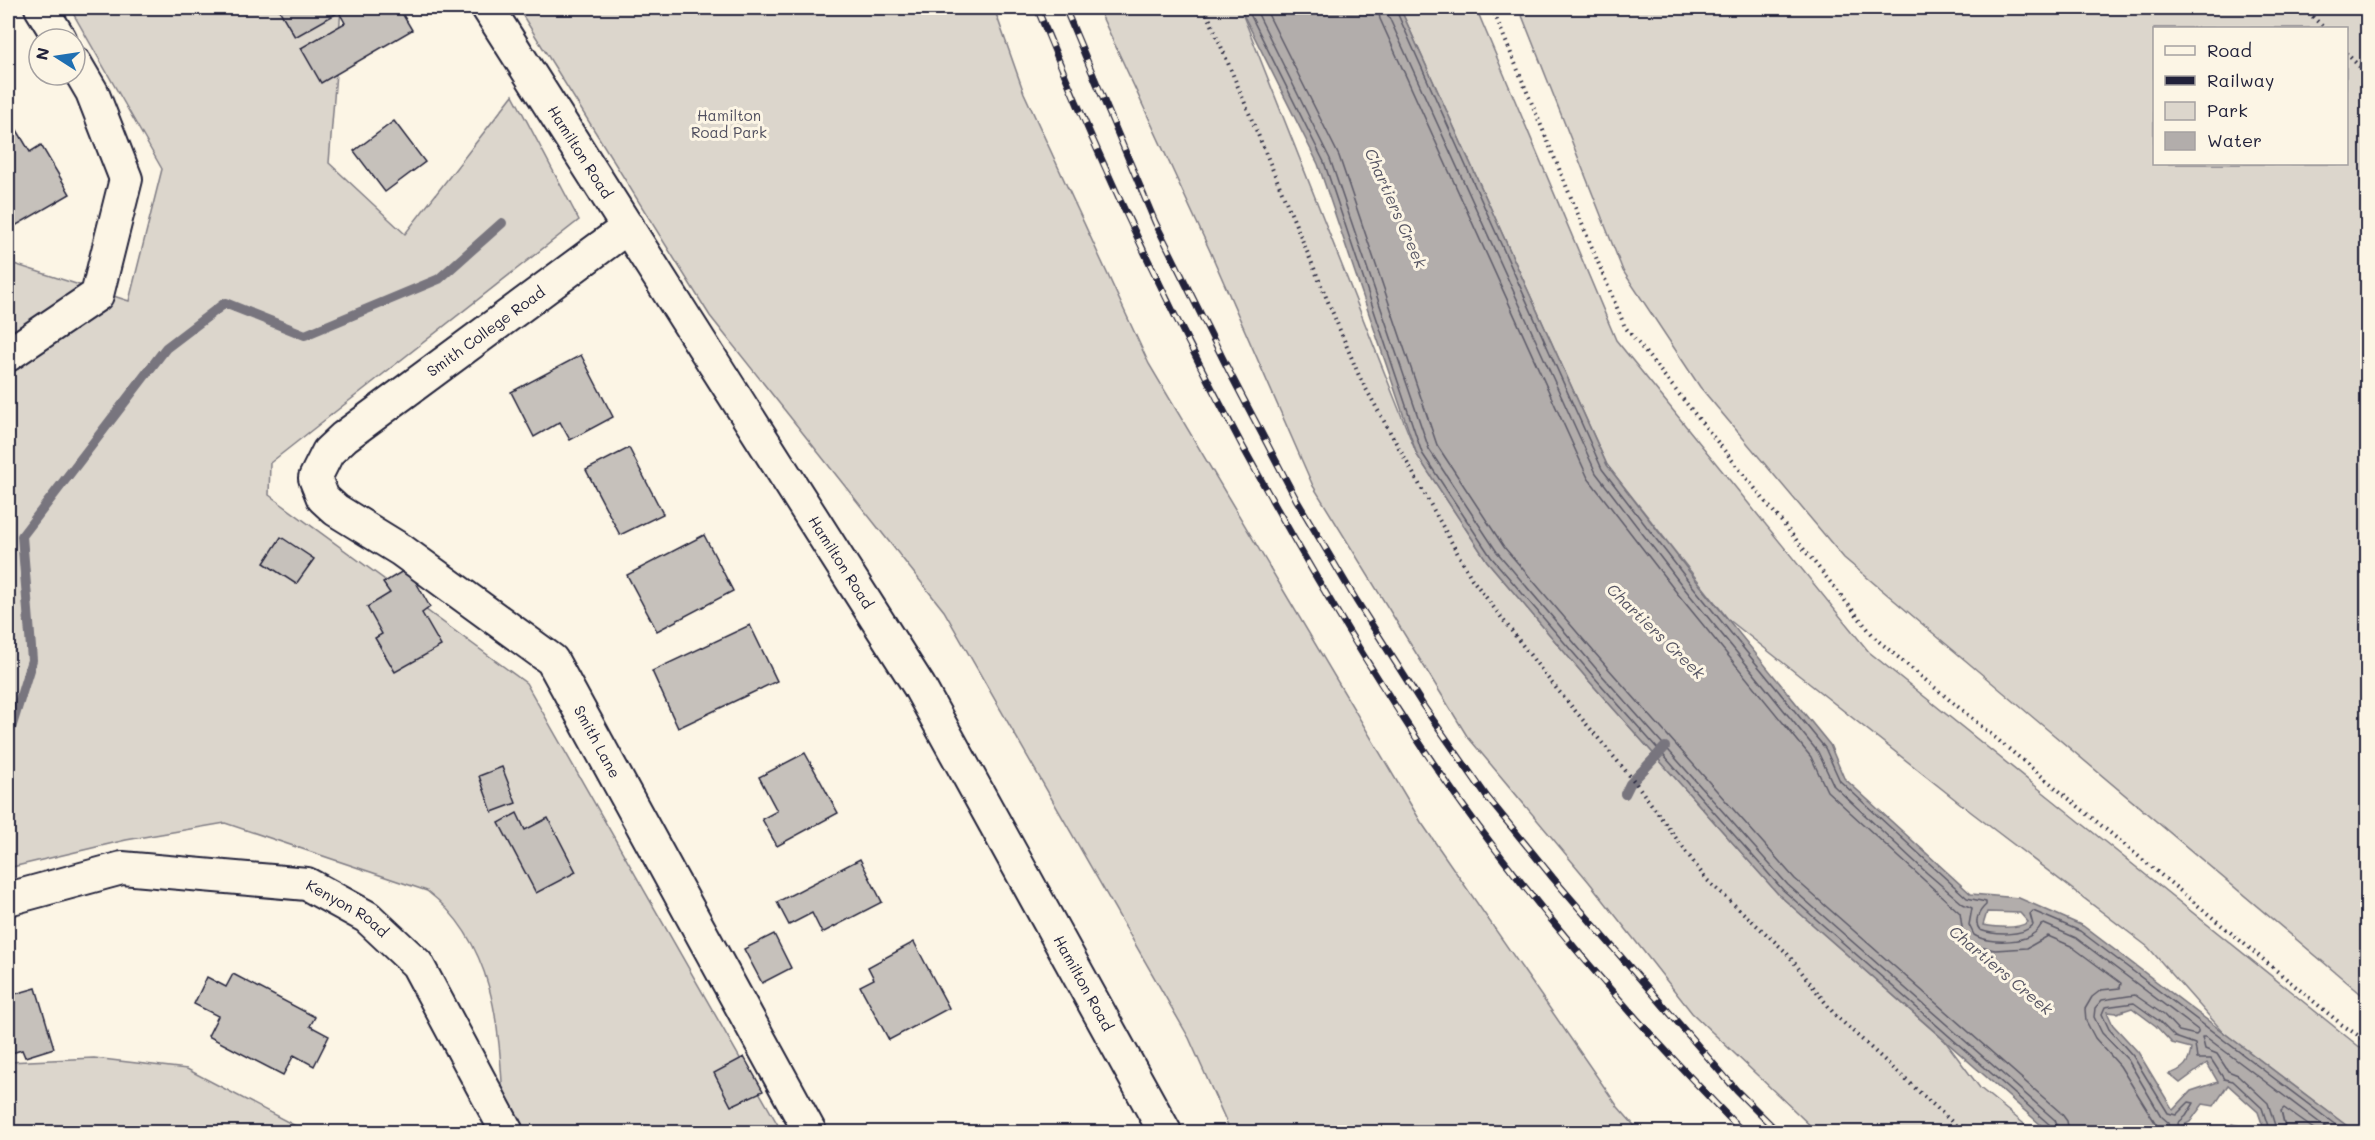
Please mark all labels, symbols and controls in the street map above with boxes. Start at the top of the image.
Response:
north arrow [27,27,87,87]
legend [2153,27,2348,165]
text: Road [2207,38,2252,62]
text: N [30,46,53,62]
text: Railway [2207,68,2274,92]
text: Park [2207,98,2248,122]
street label: Hamilton Road [544,101,618,202]
park label: Hamilton Road Park [691,105,767,142]
text: Water [2207,128,2262,152]
water label: Chartiers Creek [1361,145,1432,271]
street label: Smith College Road [422,282,548,381]
street label: Hamilton Road [804,512,878,612]
water label: Chartiers Creek [1603,578,1710,683]
street label: Smith Lane [570,702,626,781]
street label: Kenyon Road [303,874,393,941]
water label: Chartiers Creek [1945,920,2058,1019]
street label: Hamilton Road [1049,931,1118,1034]

